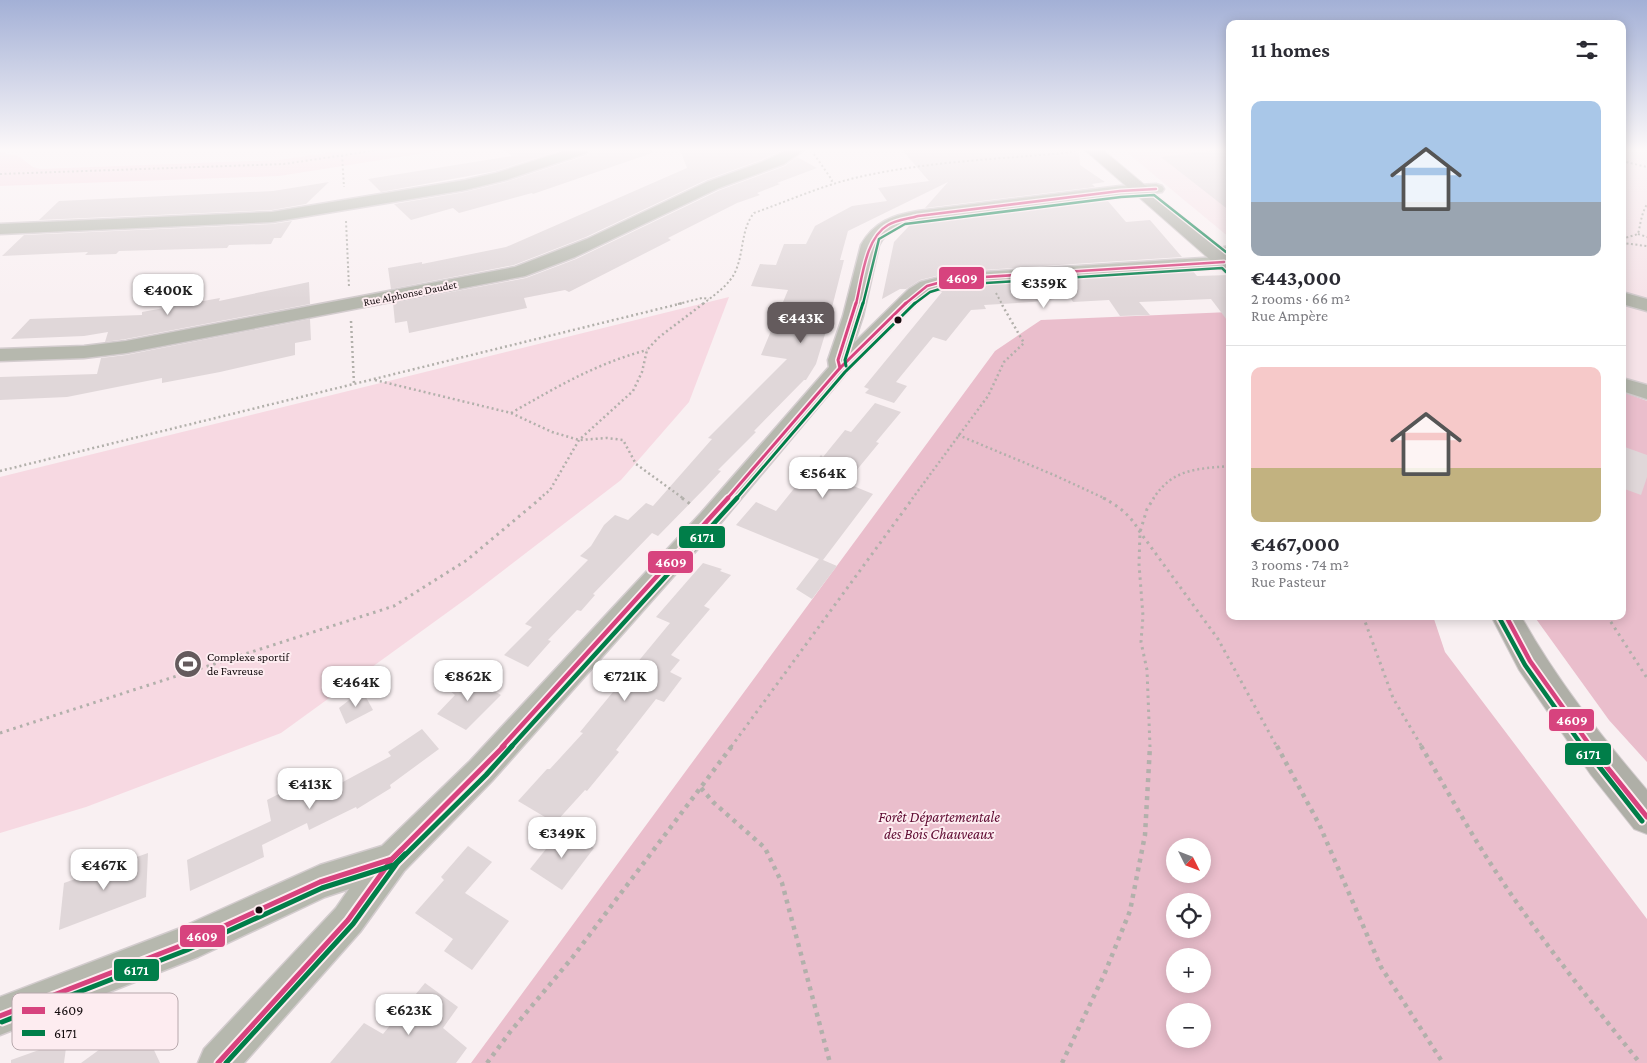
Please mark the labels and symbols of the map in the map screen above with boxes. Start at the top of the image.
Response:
line badge: 4609 [938,266,985,290]
pin: €359K [1009,266,1079,309]
text: 4609 [946,270,978,286]
pin: €400K [133,274,203,316]
street label: Rue Alphonse Daudet [362,278,458,309]
pin: €443K [766,302,836,344]
unlabelled marker [893,315,903,325]
pin: €564K [788,456,858,499]
line badge: 6171 [678,525,726,549]
text: 6171 [690,529,714,545]
line badge: 4609 [647,550,694,574]
text: 4609 [655,554,687,570]
sports icon: Complexe sportif de Favreuse [173,649,203,679]
place label: Complexe sportif de Favreuse [207,650,290,678]
pin: €862K [433,660,503,702]
pin: €721K [590,660,660,702]
pin: €464K [321,666,391,708]
line badge: 4609 [1548,708,1595,732]
text: 4609 [1556,712,1588,728]
line badge: 6171 [1564,742,1612,766]
text: 6171 [1576,746,1600,762]
pin: €413K [275,768,345,810]
park label: Forêt Départementale des Bois Chauveaux [878,809,1000,842]
pin: €349K [527,816,597,859]
north arrow [1166,838,1211,882]
pin: €467K [69,848,139,891]
unlabelled marker [254,905,264,915]
line badge: 4609 [179,924,226,948]
text: 4609 [186,928,218,944]
line badge: 6171 [113,958,160,982]
text: 6171 [124,962,148,978]
legend [12,993,178,1050]
pin: €623K [374,994,444,1036]
text: 4609 [54,1002,83,1018]
text: 6171 [54,1025,77,1041]

